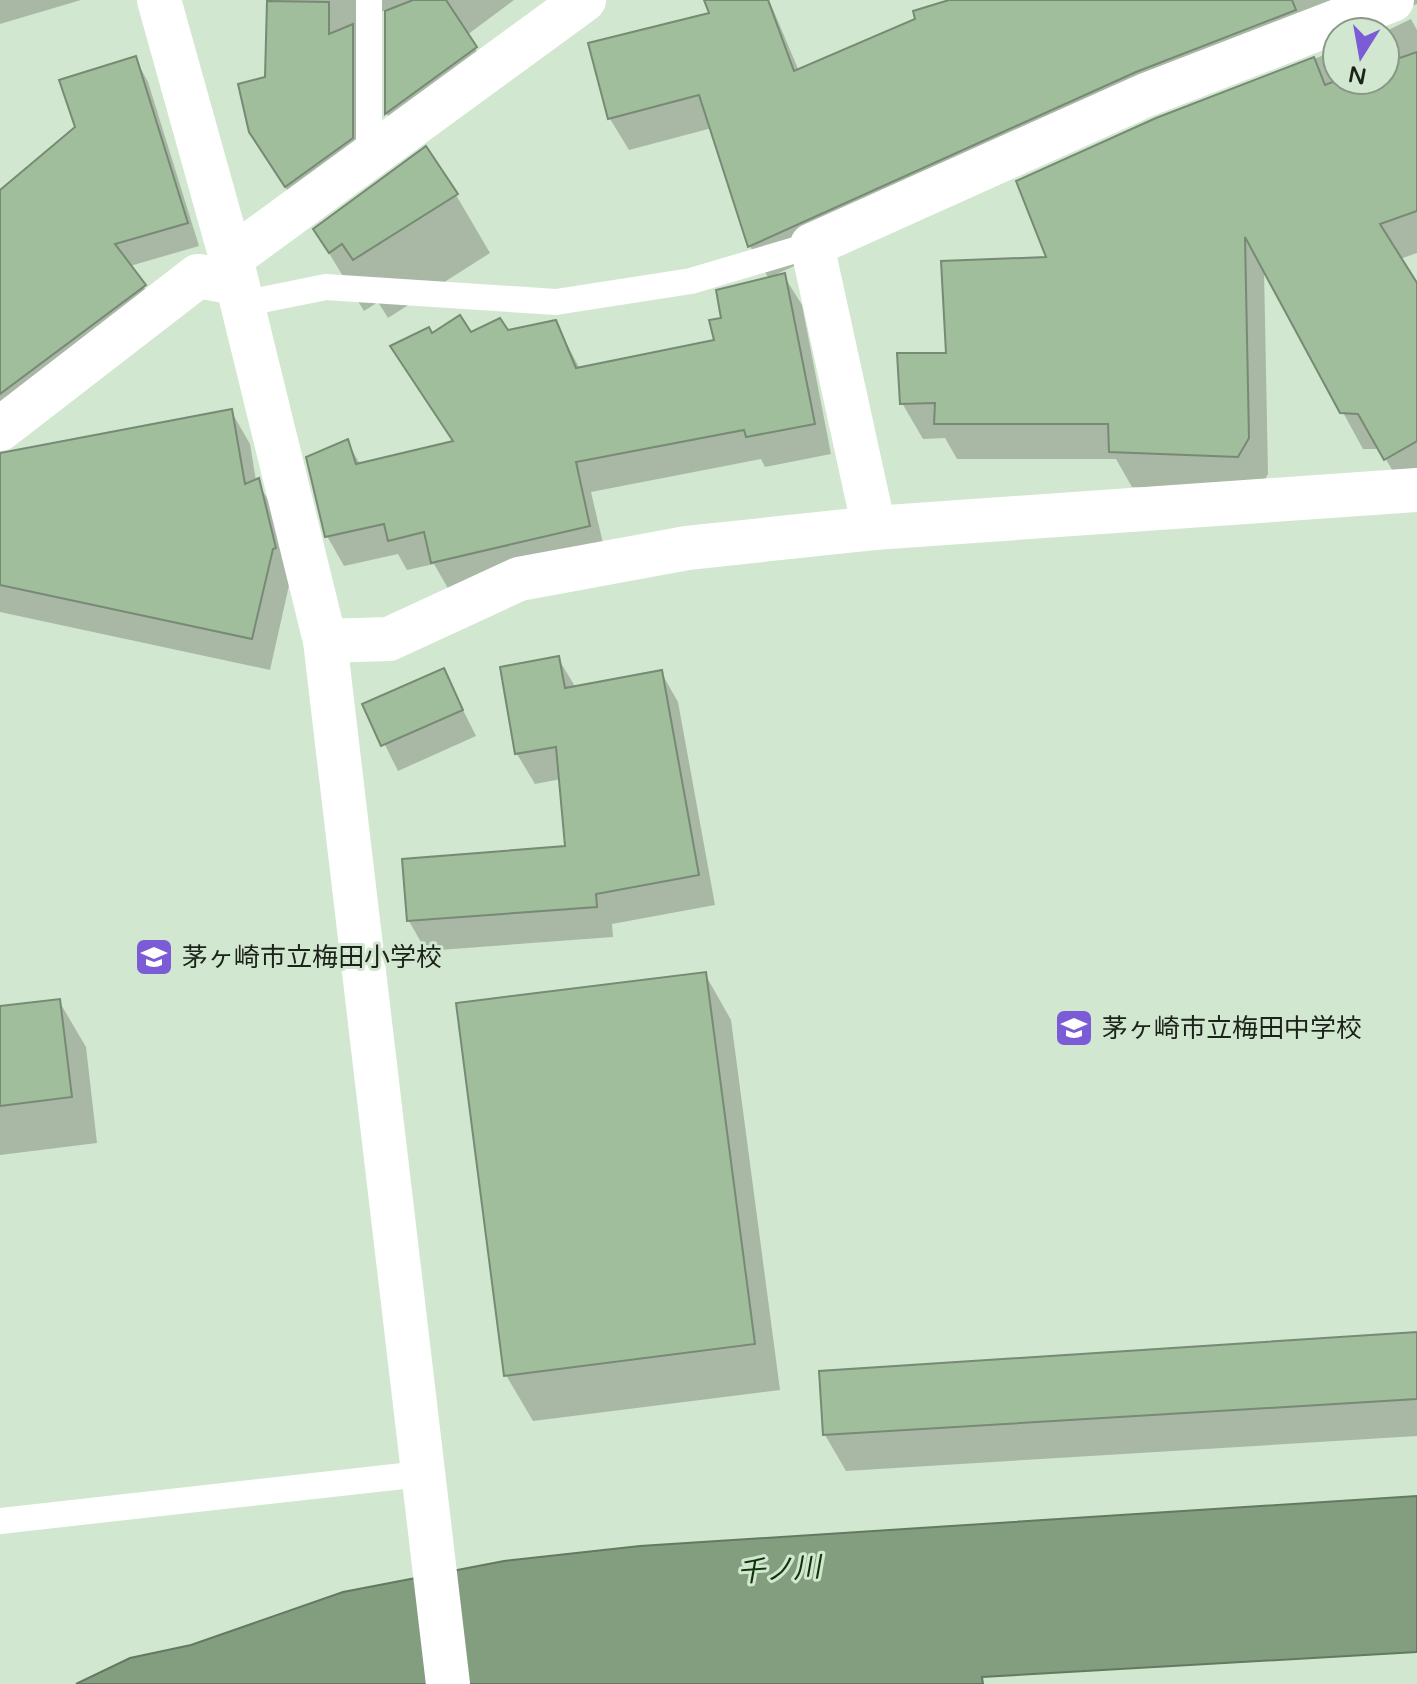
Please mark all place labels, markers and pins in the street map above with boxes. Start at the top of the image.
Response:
school or university icon: 茅ヶ崎市立梅田小学校 [133,936,175,978]
place label: 茅ヶ崎市立梅田小学校 [182,942,442,973]
school or university icon: 茅ヶ崎市立梅田中学校 [1053,1007,1095,1049]
place label: 茅ヶ崎市立梅田中学校 [1102,1013,1362,1044]

